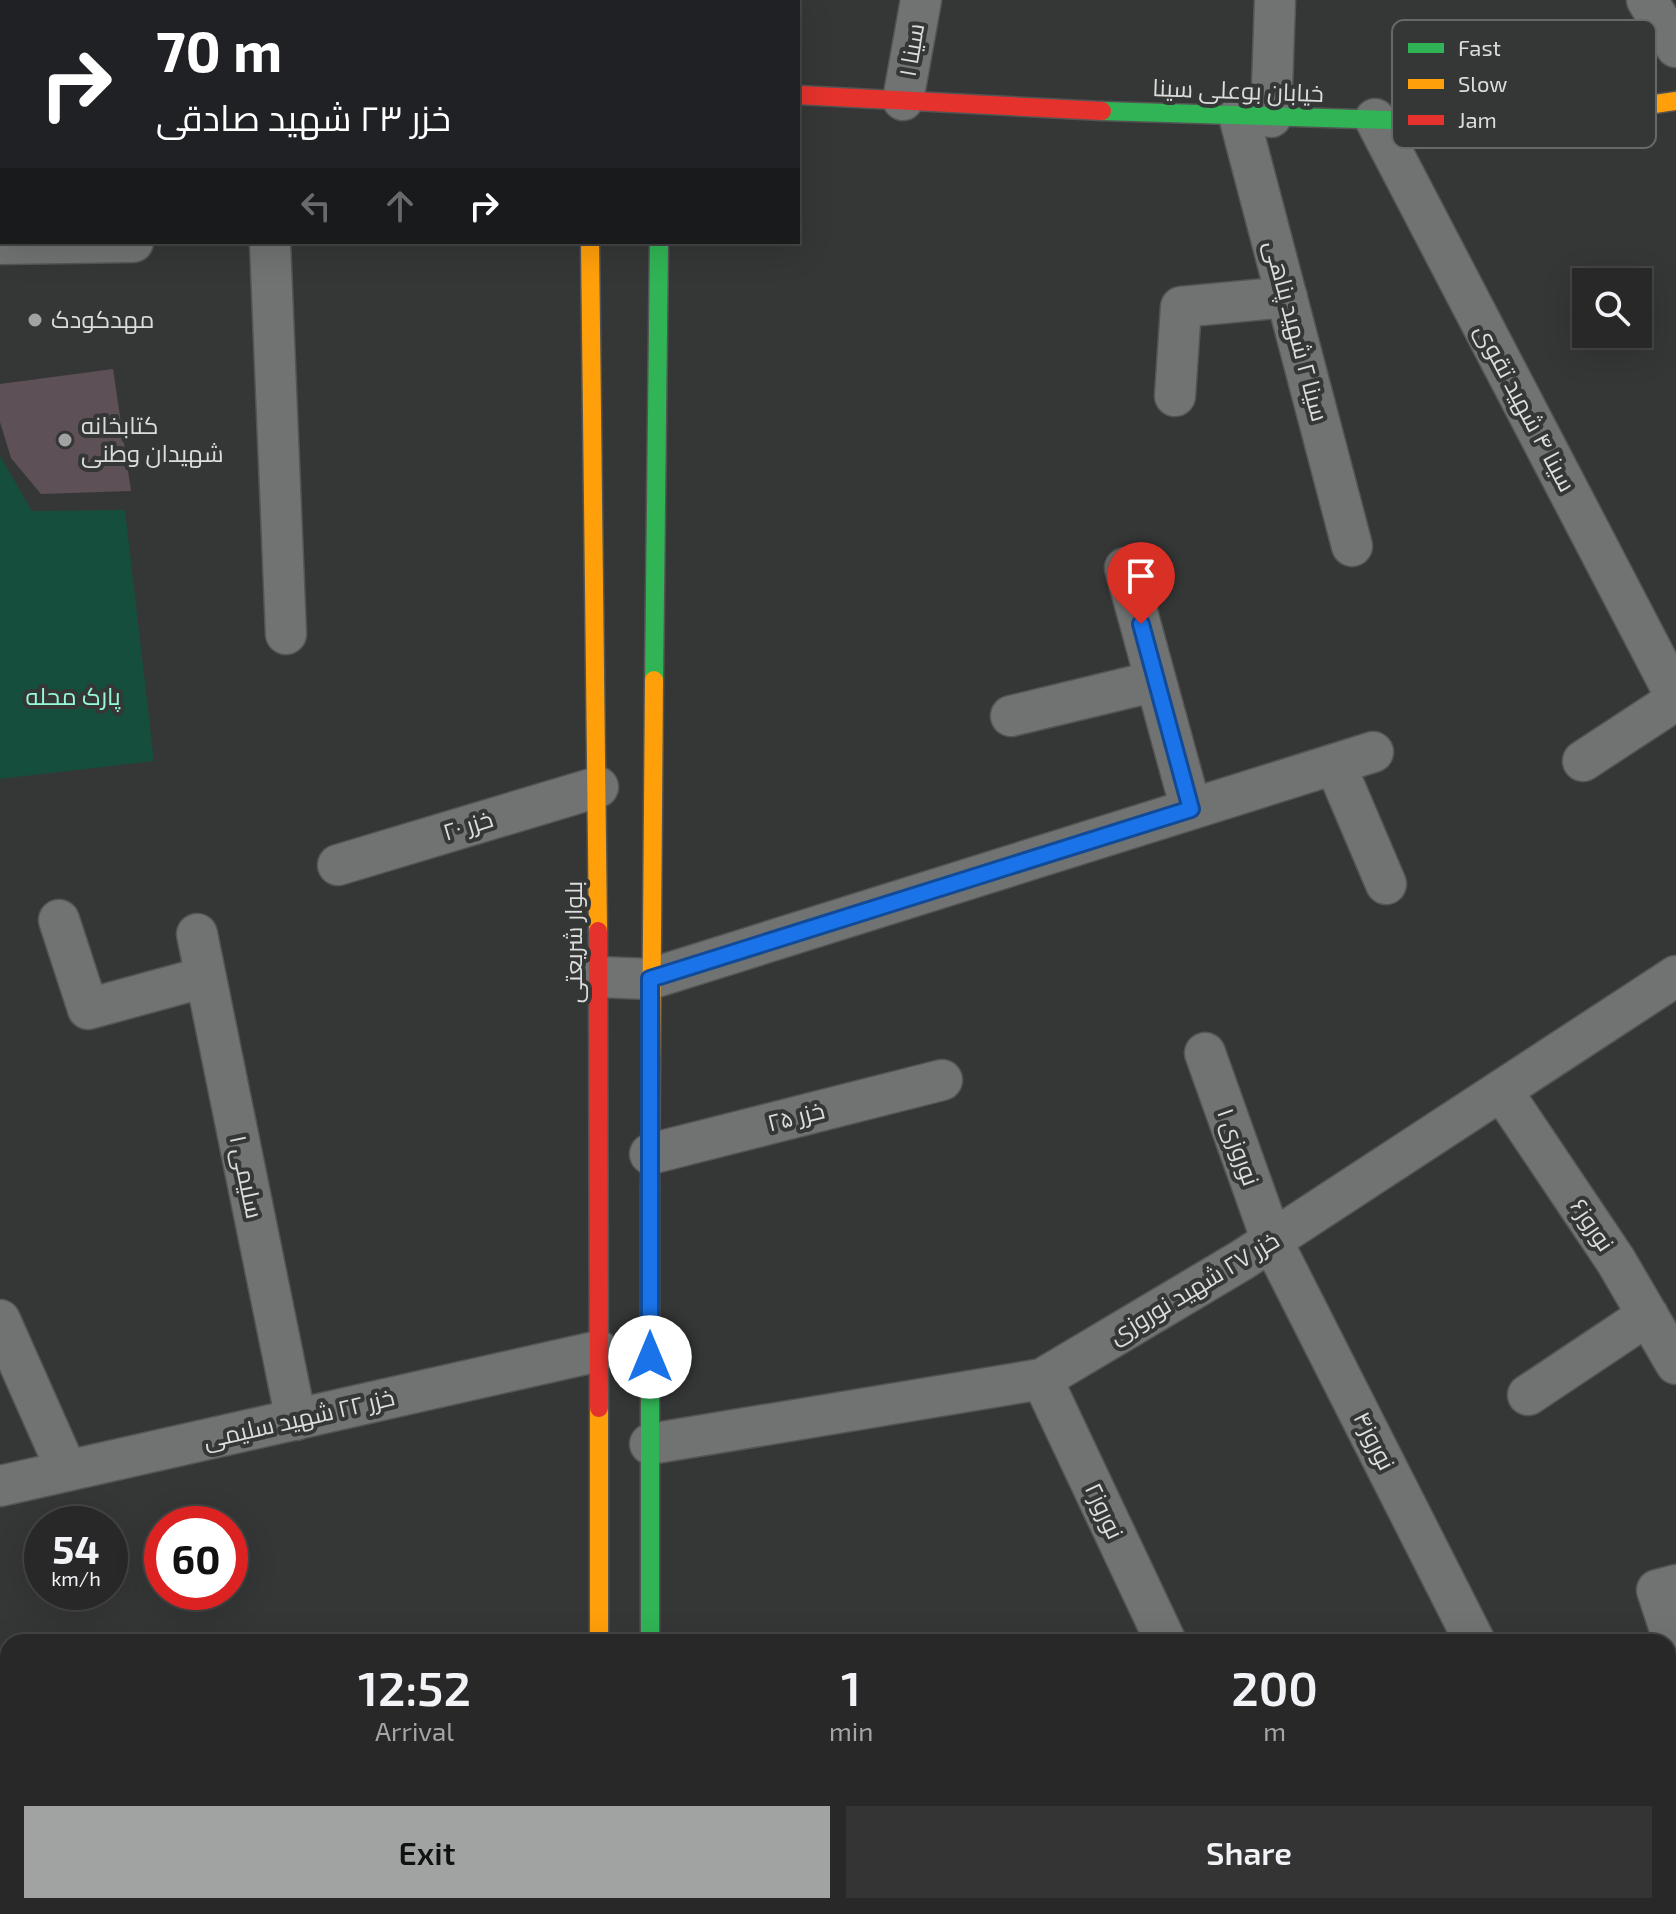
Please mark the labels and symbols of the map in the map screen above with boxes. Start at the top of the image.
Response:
legend [1392,20,1656,148]
street label: سینا ۱ [892,21,929,79]
text: Fast [1458,34,1501,60]
text: Slow [1458,70,1507,96]
street label: خیابان بوعلی سینا [1152,72,1324,108]
text: Jam [1458,106,1497,132]
street label: سینا ۲ شهید پناهی [1256,237,1336,425]
place label: مهدکودک [51,304,154,334]
marker: مهدکودک [26,311,44,329]
street label: سینا ۴ شهید تقوی [1469,318,1583,497]
place label: کتابخانه شهیدان وطنی [81,410,224,468]
marker: کتابخانه شهیدان وطنی [56,431,74,449]
pin [1107,542,1175,624]
park label: پارک محله [25,681,121,713]
street label: خزر ۲۰ [439,803,496,846]
street label: بلوار شریعتی [558,881,588,1003]
street label: خزر ۲۵ [764,1094,827,1137]
street label: نوروزی ۱ [1211,1104,1267,1190]
street label: سلیمی ۱ [224,1132,270,1221]
street label: نوروز۶ [1565,1192,1621,1256]
street label: خزر ۲۷ شهید نوروزی [1103,1224,1284,1350]
position arrow [608,1315,692,1399]
street label: خزر ۲۲ شهید سلیمی [200,1381,397,1455]
street label: نوروز۴ [1348,1406,1402,1474]
street label: نوروز۲ [1080,1478,1131,1543]
speed limit sign: 60 [144,1506,248,1610]

